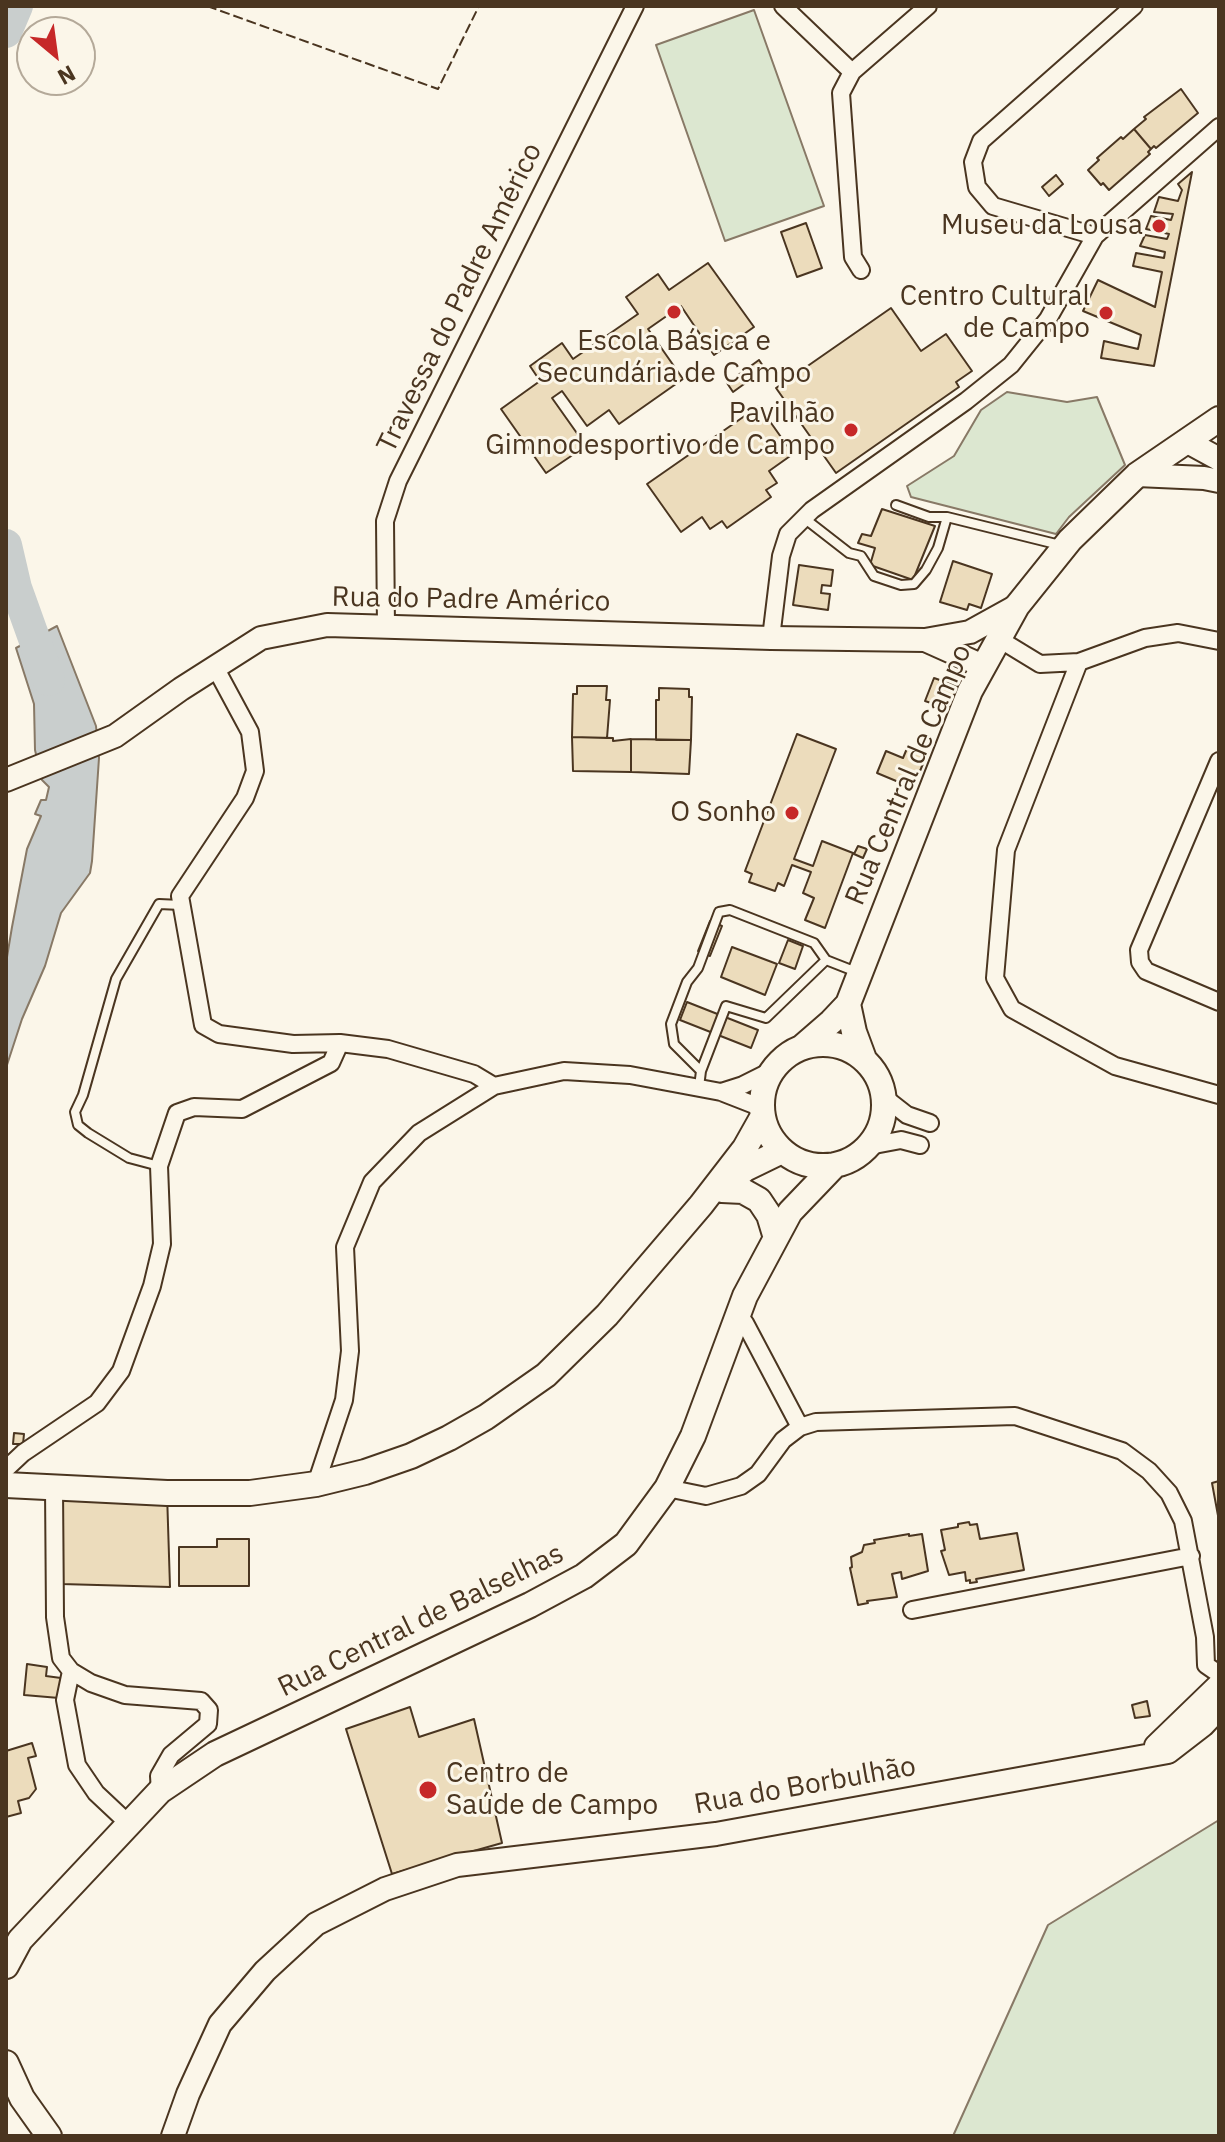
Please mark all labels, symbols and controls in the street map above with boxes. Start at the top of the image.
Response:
north arrow [16,16,96,96]
text: N [53,59,81,92]
street label: Travessa do Padre Américo [370,138,550,458]
place label: Museu da Lousa [941,209,1143,243]
marker: Museu da Lousa [1150,217,1168,235]
place label: Centro Cultural de Campo [900,280,1090,346]
marker: Escola Básica e Secundária de Campo [665,303,683,321]
marker: Centro Cultural de Campo [1097,304,1115,322]
place label: Escola Básica e Secundária de Campo [537,325,811,391]
place label: Pavilhão Gimnodesportivo de Campo [485,397,835,463]
marker: Pavilhão Gimnodesportivo de Campo [842,421,860,439]
street label: Rua do Padre Américo [331,581,611,619]
street label: Rua Central de Campo [839,640,979,910]
place label: O Sonho [670,796,776,830]
marker: O Sonho [783,804,801,822]
street label: Rua Central de Balselhas [273,1537,569,1705]
street label: Rua do Borbulhão [692,1750,918,1822]
place label: Centro de Saúde de Campo [446,1757,658,1823]
marker: Centro de Saúde de Campo [417,1779,439,1801]

